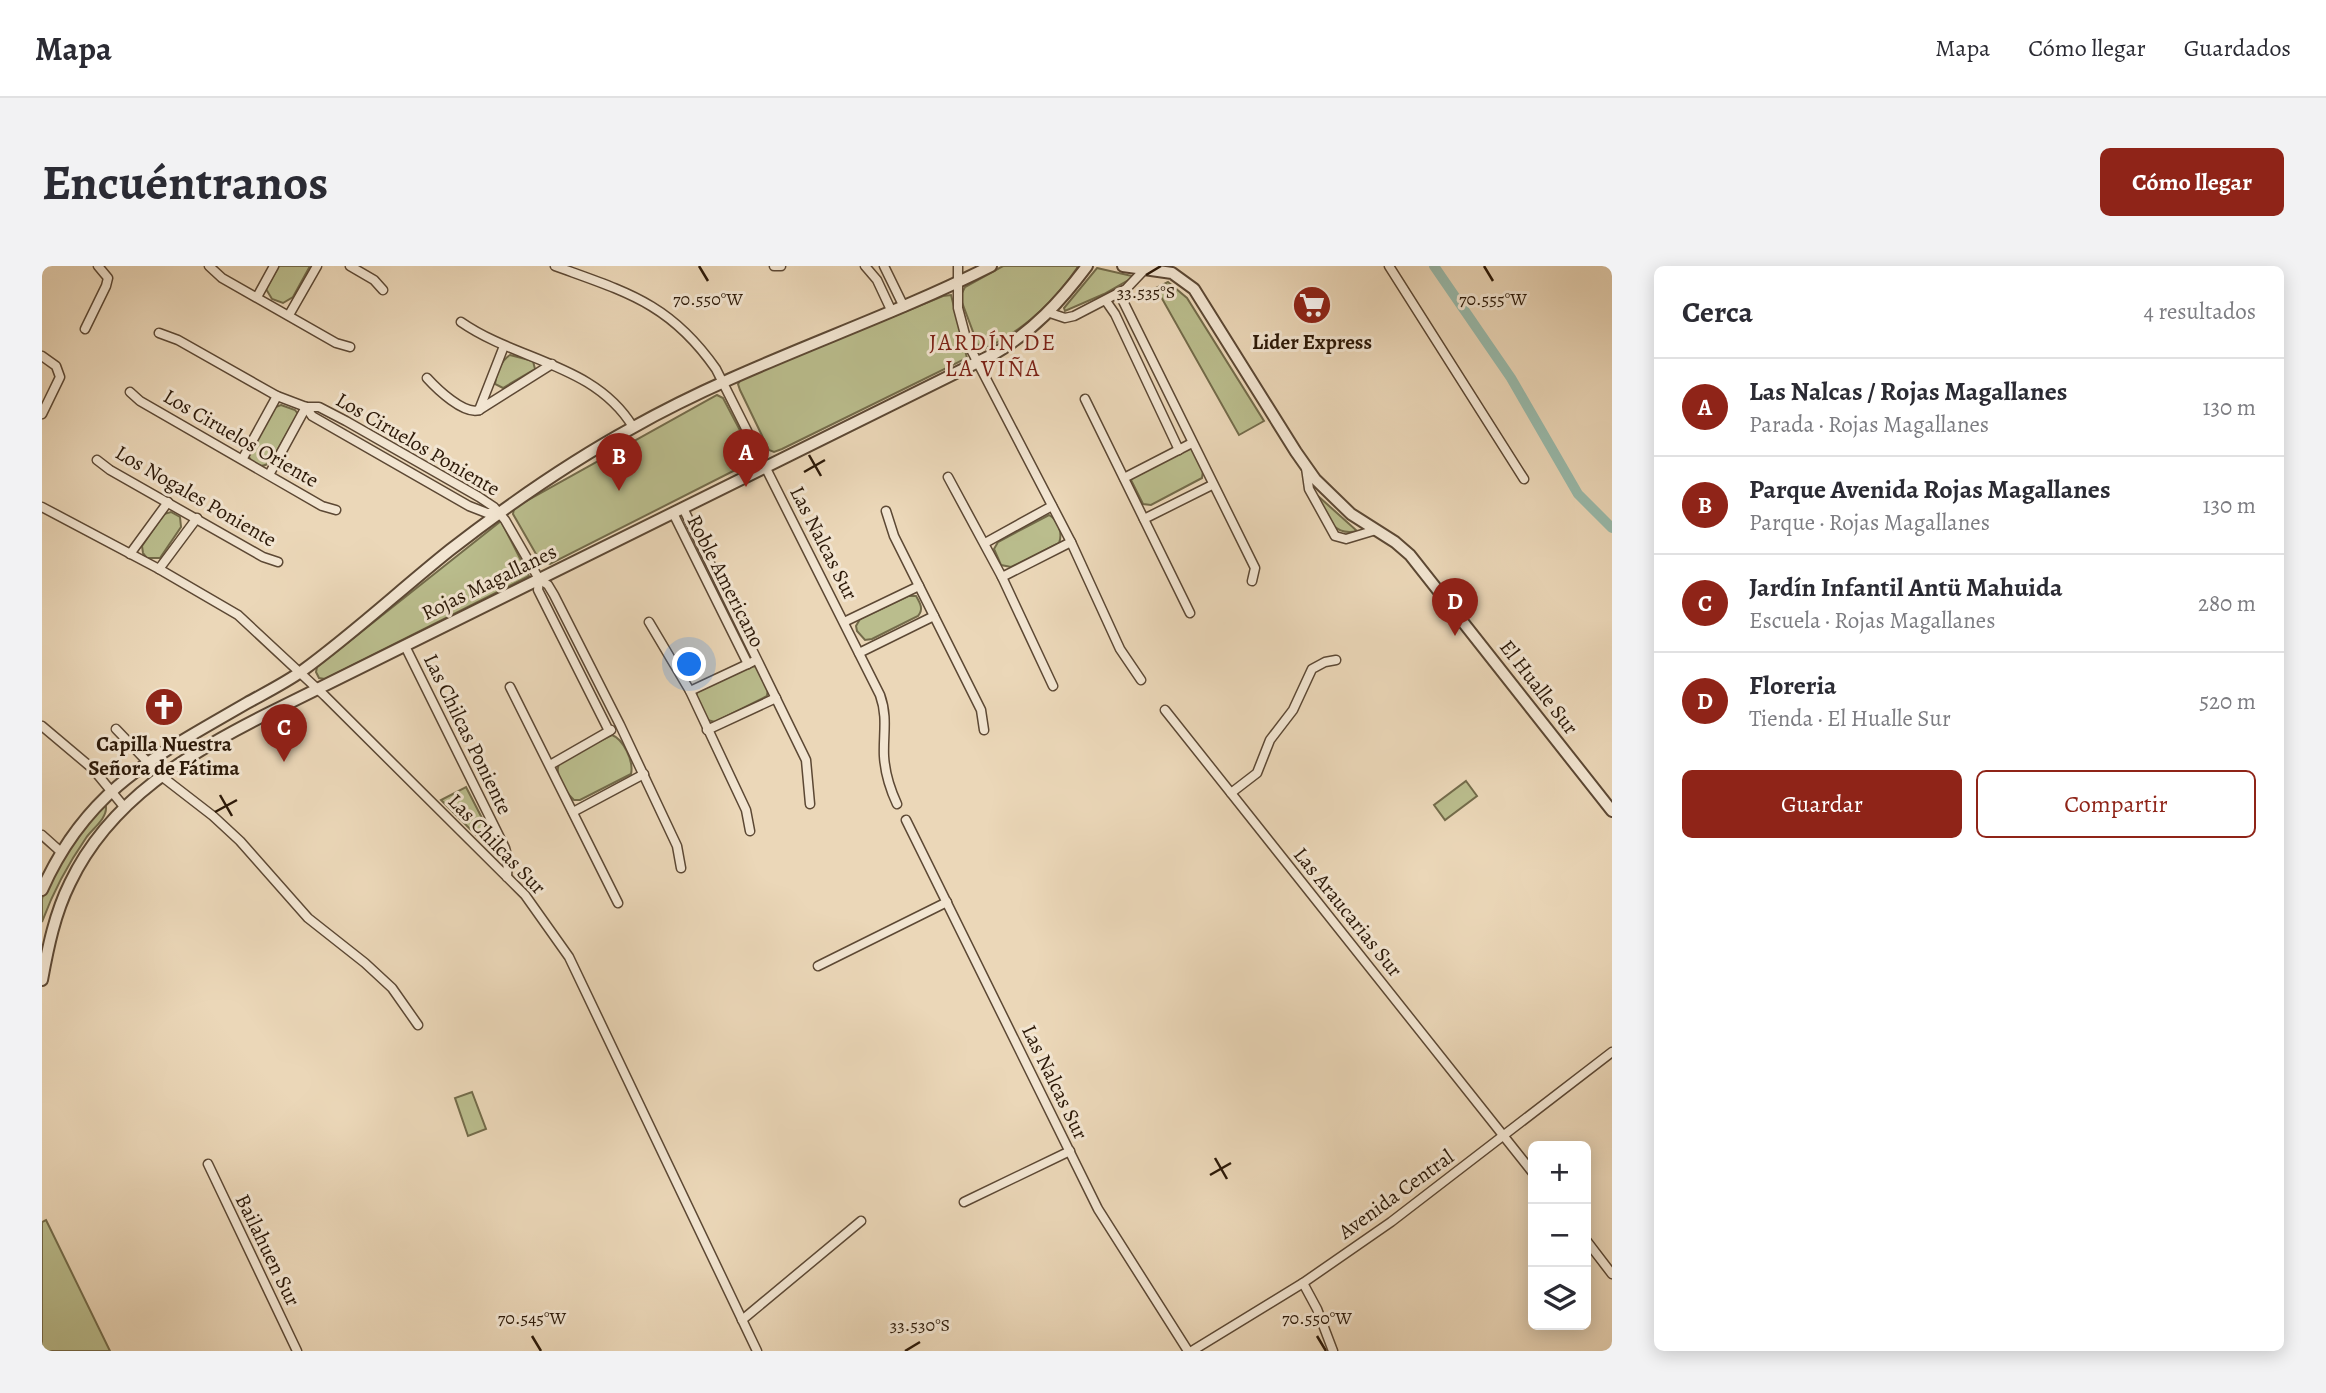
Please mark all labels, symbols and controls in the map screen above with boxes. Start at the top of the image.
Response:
text: Mapa [35,26,112,71]
text: Mapa [1935,32,1990,64]
text: Cómo llegar [2028,32,2146,64]
text: Guardados [2184,32,2291,64]
button: Cómo llegar [2100,148,2284,216]
text: Encuéntranos [42,149,328,216]
text: 33.535°S [1117,280,1175,304]
supermarket icon: Lider Express [1291,284,1333,326]
text: 70.550°W [673,287,743,311]
text: 70.555°W [1459,287,1527,311]
text: Cerca [1682,292,1753,332]
text: 4 resultados [2143,296,2256,327]
district label: JARDÍN DE LA VIÑA [929,327,1057,384]
place label: Lider Express [1252,328,1372,356]
text: Las Nalcas / Rojas Magallanes [1749,374,2067,409]
street label: Los Ciruelos Oriente [158,382,324,494]
street label: Los Ciruelos Poniente [331,386,505,502]
text: A [1698,392,1712,423]
text: 130 m [2203,392,2256,423]
text: Parada · Rojas Magallanes [1749,409,1989,440]
pin: A [723,429,769,487]
pin: B [596,433,642,491]
street label: Los Nogales Poniente [110,438,282,554]
text: Parque Avenida Rojas Magallanes [1749,472,2111,507]
street label: Las Nalcas Sur [783,481,865,605]
text: B [1698,490,1712,521]
text: 130 m [2203,490,2256,521]
text: Parque · Rojas Magallanes [1749,507,1990,538]
street label: Roble Americano [681,510,771,652]
street label: Rojas Magallanes [417,537,561,627]
text: Jardín Infantil Antü Mahuida [1749,570,2062,605]
pin: D [1432,578,1478,636]
text: C [1698,588,1712,619]
text: 280 m [2198,588,2256,619]
text: Escuela · Rojas Magallanes [1749,605,1995,636]
street label: El Hualle Sur [1493,634,1585,740]
your location [672,647,706,681]
street label: Las Chilcas Poniente [417,649,519,819]
text: Floreria [1749,668,1837,703]
church icon: Capilla Nuestra Señora de Fátima [143,686,185,728]
text: D [1697,686,1713,717]
text: 520 m [2199,686,2256,717]
text: Tienda · El Hualle Sur [1749,703,1951,734]
pin: C [261,704,307,762]
place label: Capilla Nuestra Señora de Fátima [88,730,241,782]
button: Guardar [1682,770,1962,838]
button: Compartir [1976,770,2256,838]
street label: Las Chilcas Sur [442,787,552,901]
street label: Las Araucarias Sur [1287,841,1409,983]
street label: Las Nalcas Sur [1015,1020,1095,1144]
map controls [1528,1141,1591,1330]
button: + [1528,1141,1591,1204]
street label: Avenida Central [1332,1143,1459,1246]
street label: Bailahuen Sur [229,1189,307,1311]
button: − [1528,1204,1591,1267]
button: layers [1528,1267,1591,1330]
text: 70.545°W [498,1306,566,1330]
text: 70.550°W [1282,1306,1352,1330]
text: 33.530°S [890,1313,950,1337]

